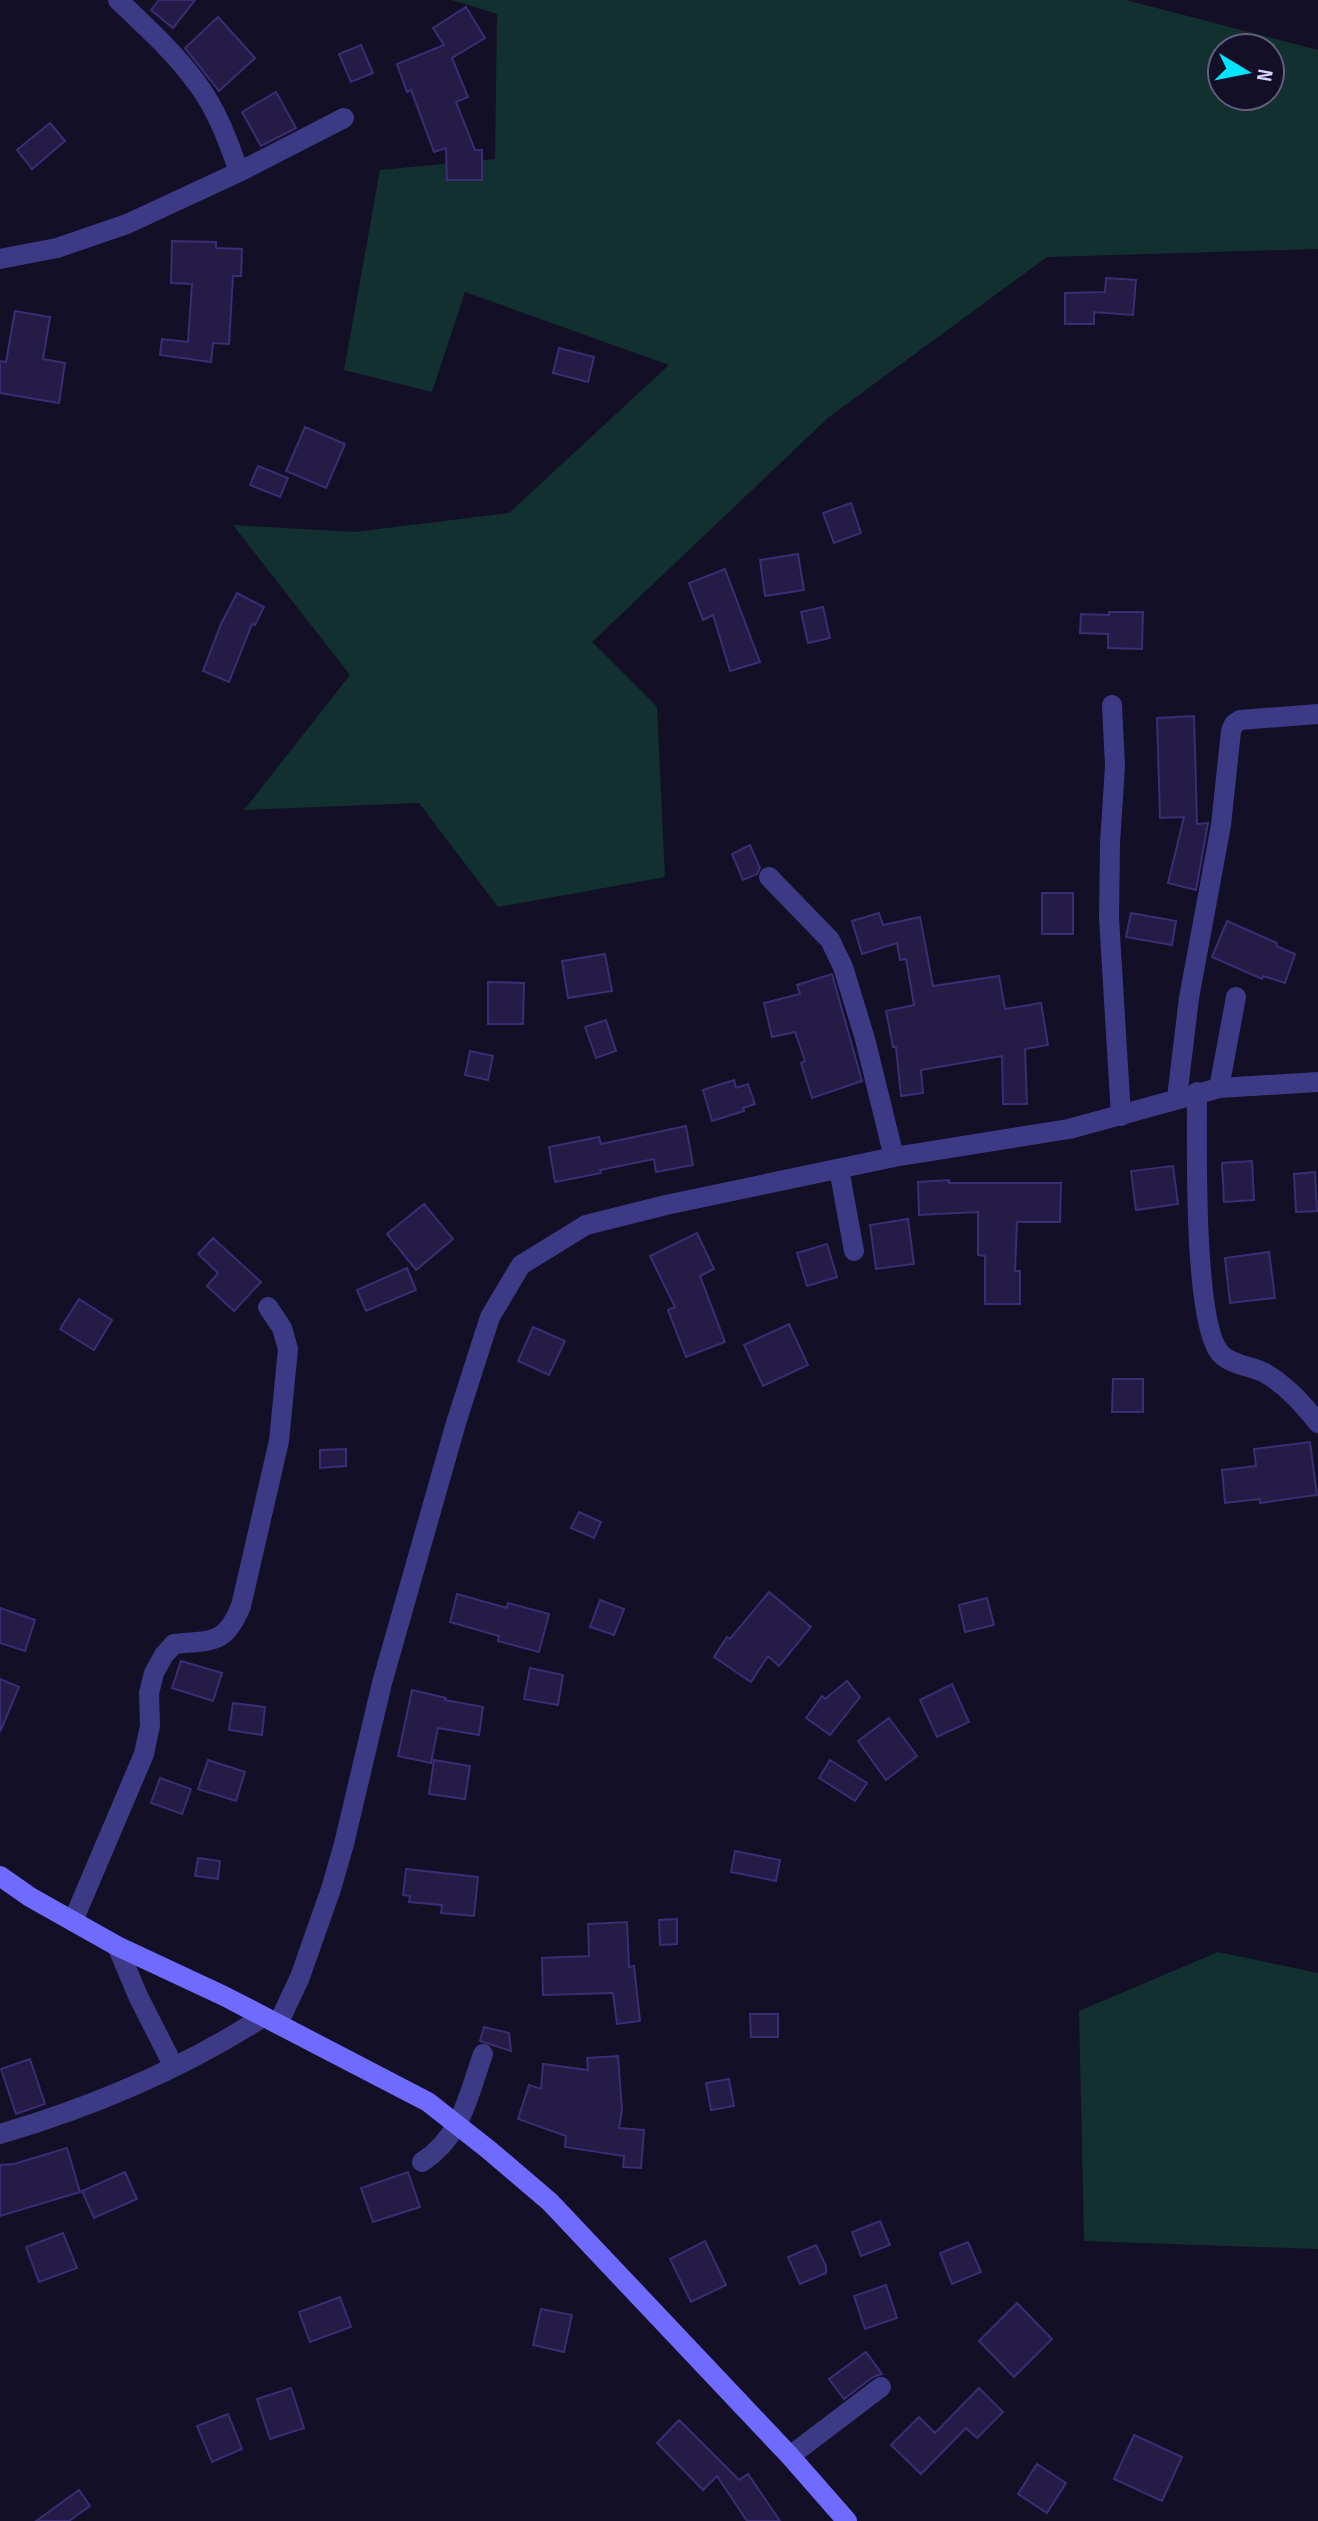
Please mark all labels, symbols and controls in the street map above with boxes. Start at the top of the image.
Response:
north arrow [1206,32,1286,112]
text: N [1250,67,1279,83]

